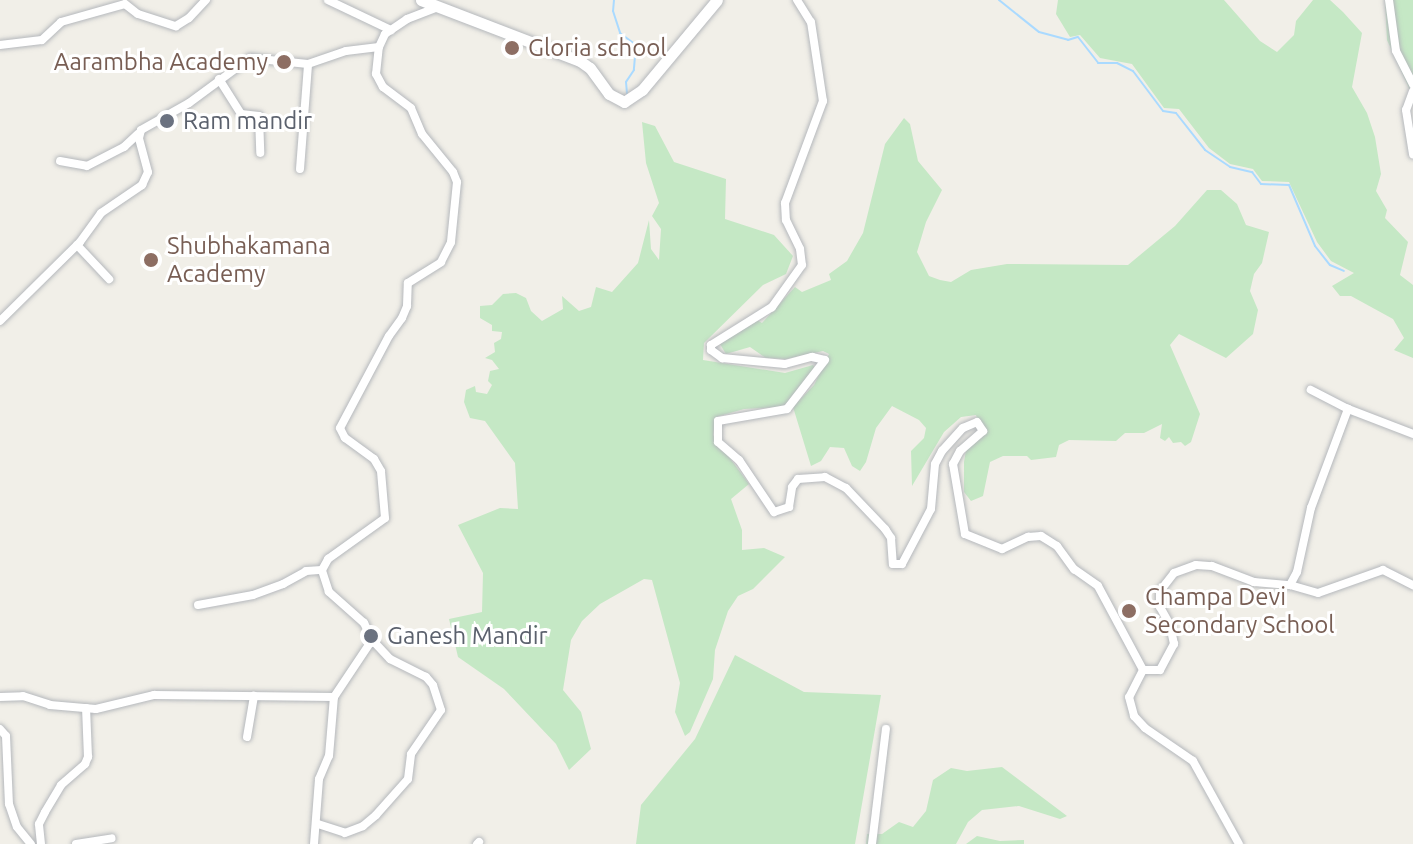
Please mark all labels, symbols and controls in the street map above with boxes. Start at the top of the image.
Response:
place label: Gloria school [528,34,667,62]
marker: Gloria school [503,39,521,57]
place label: Aarambha Academy [54,48,268,76]
marker: Aarambha Academy [275,53,293,71]
place label: Ram mandir [183,107,312,135]
marker: Ram mandir [158,112,176,130]
place label: Shubhakamana Academy [167,232,331,288]
marker: Shubhakamana Academy [142,251,160,269]
place label: Champa Devi Secondary School [1145,583,1335,639]
marker: Champa Devi Secondary School [1120,602,1138,620]
place label: Ganesh Mandir [387,622,548,650]
marker: Ganesh Mandir [362,627,380,645]

